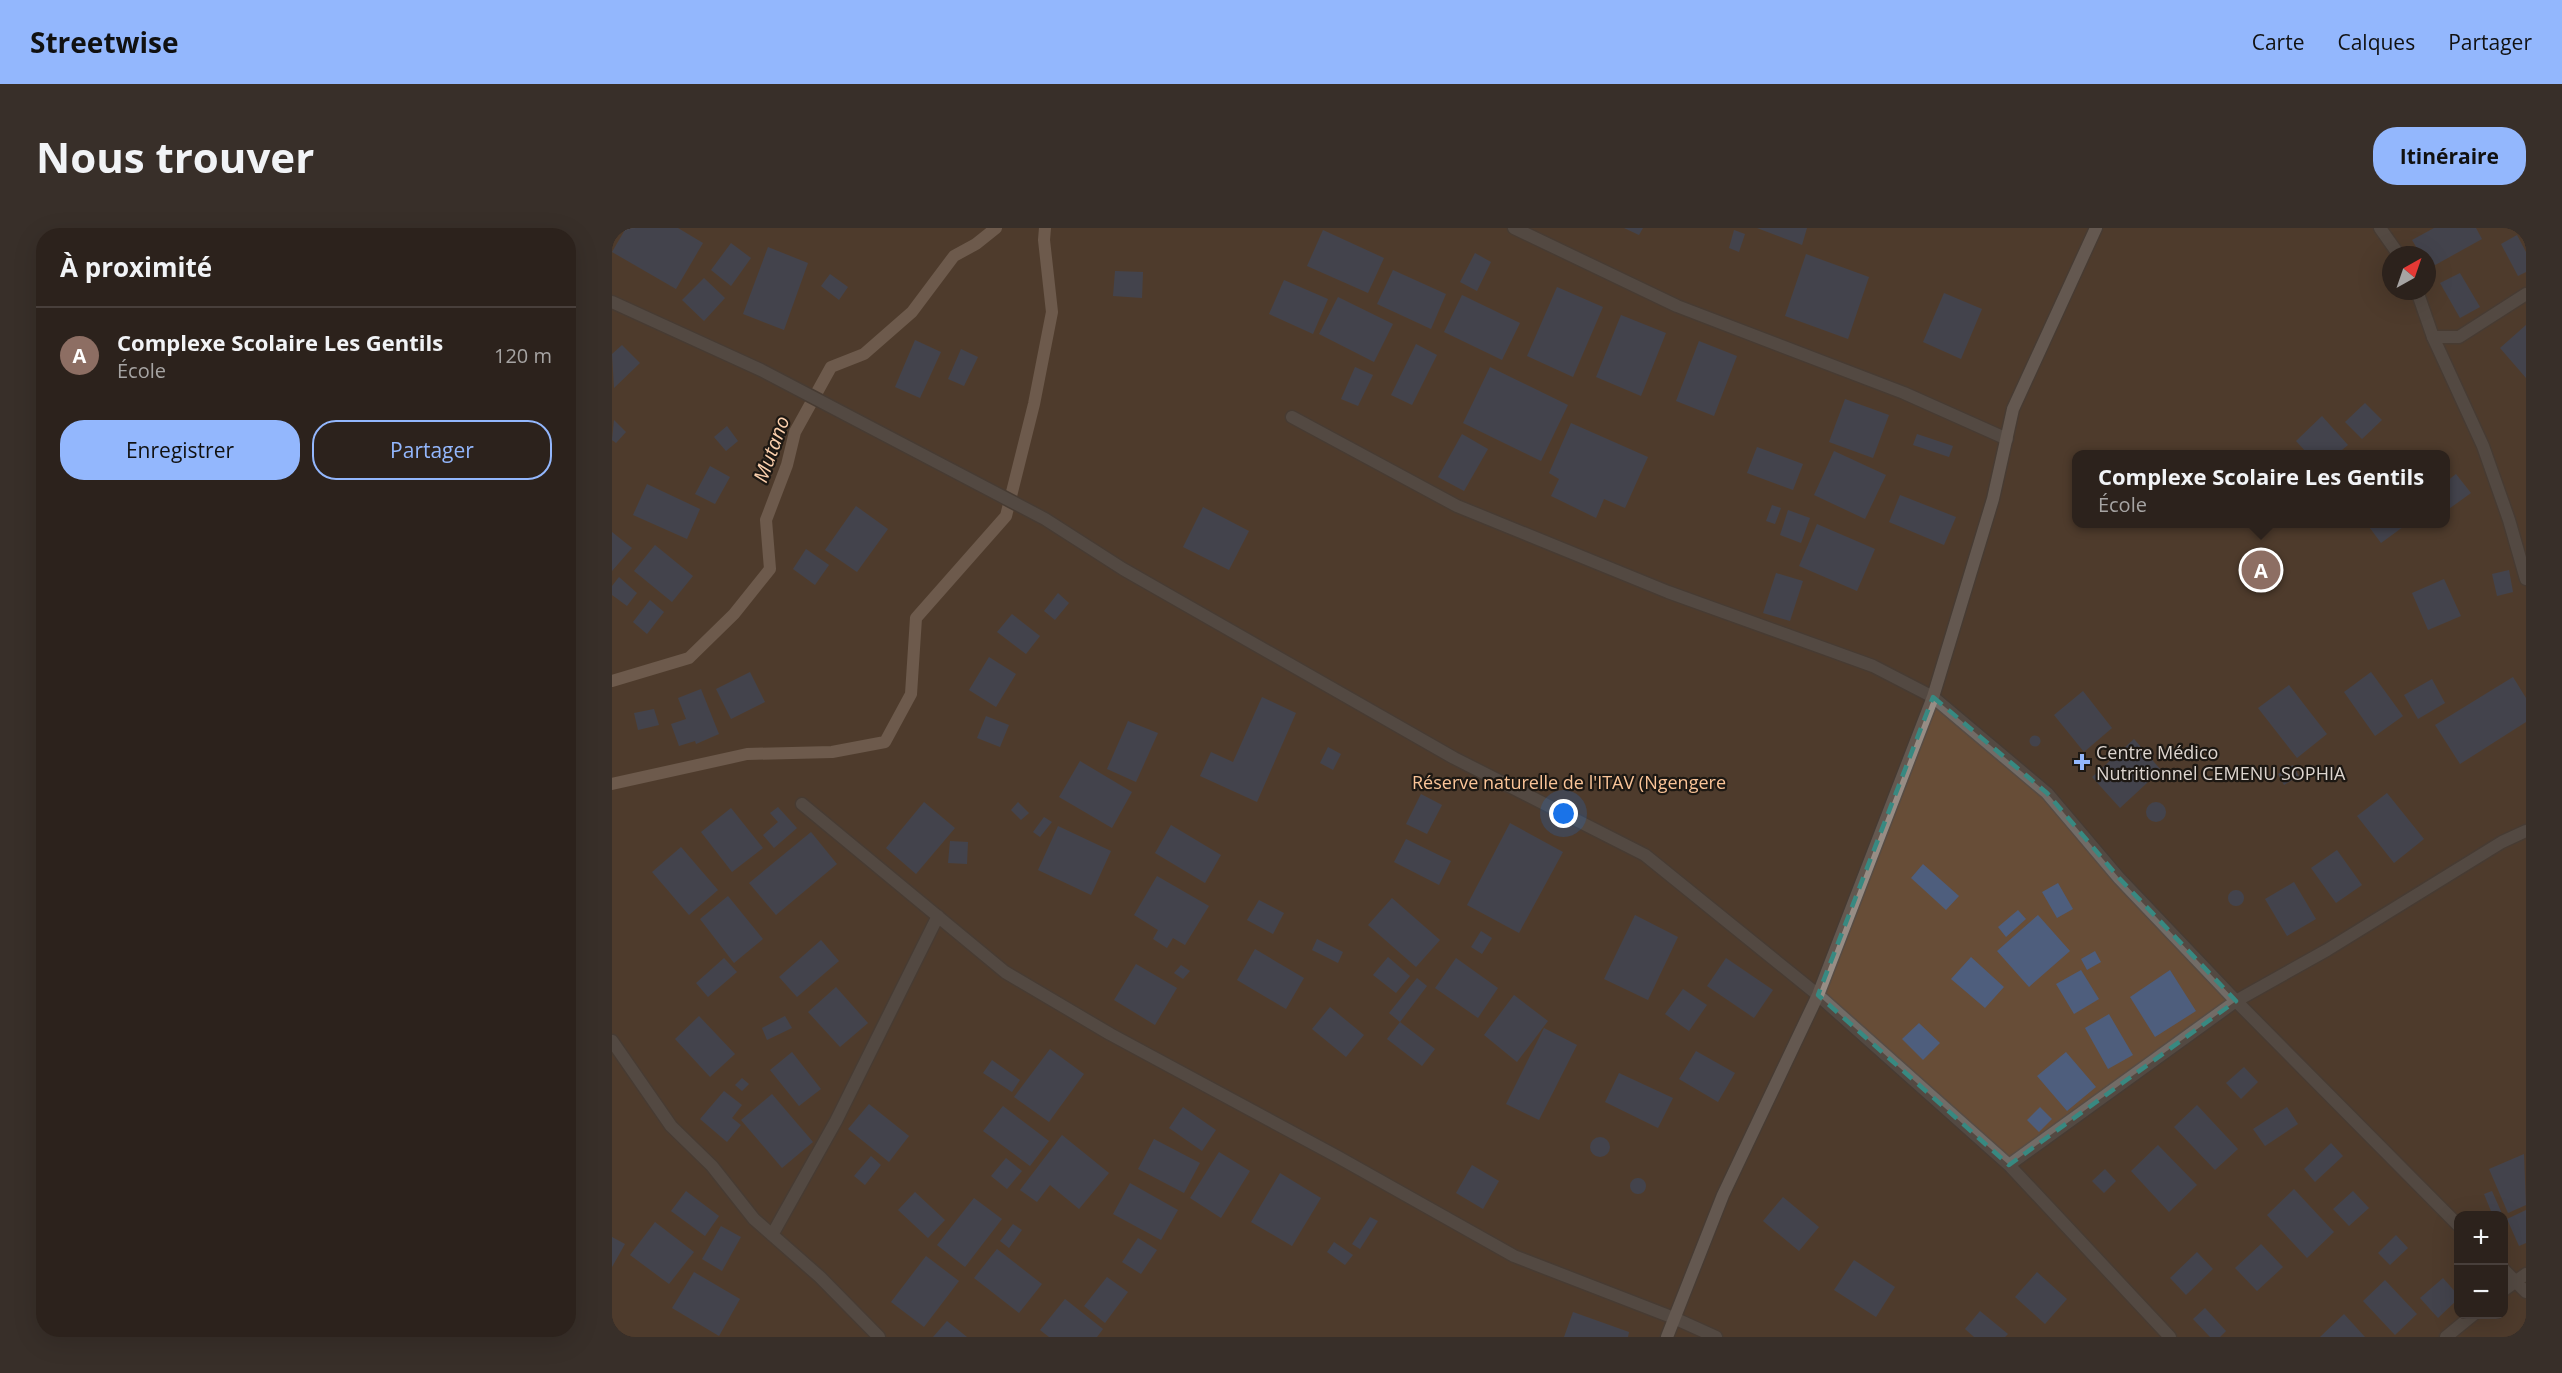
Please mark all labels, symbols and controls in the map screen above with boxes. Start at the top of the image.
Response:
text: Streetwise [30,23,179,61]
text: Carte [2252,28,2304,56]
text: Calques [2337,28,2415,56]
text: Partager [2448,28,2532,56]
button: Itinéraire [2373,127,2526,185]
text: Nous trouver [36,128,314,185]
north arrow [2382,246,2436,300]
text: À proximité [60,249,212,285]
text: Complexe Scolaire Les Gentils [117,327,443,357]
text: A [73,342,86,369]
text: 120 m [494,342,552,369]
text: École [117,357,166,384]
water label: Mutano [747,412,795,486]
button: Enregistrer [60,420,300,480]
button: Partager [312,420,552,480]
popup [2072,450,2450,528]
text: Complexe Scolaire Les Gentils [2098,461,2424,491]
text: École [2098,491,2147,518]
pin: A [2242,548,2280,592]
place label: Centre Médico Nutritionnel CEMENU SOPHIA [2096,740,2346,785]
marker: Centre Médico Nutritionnel CEMENU SOPHIA [2073,753,2091,771]
park label: Réserve naturelle de l'ITAV (Ngengere [1412,770,1726,794]
your location [1549,799,1578,828]
map controls [2454,1211,2508,1319]
button: + [2454,1211,2508,1265]
button: − [2454,1265,2508,1319]

